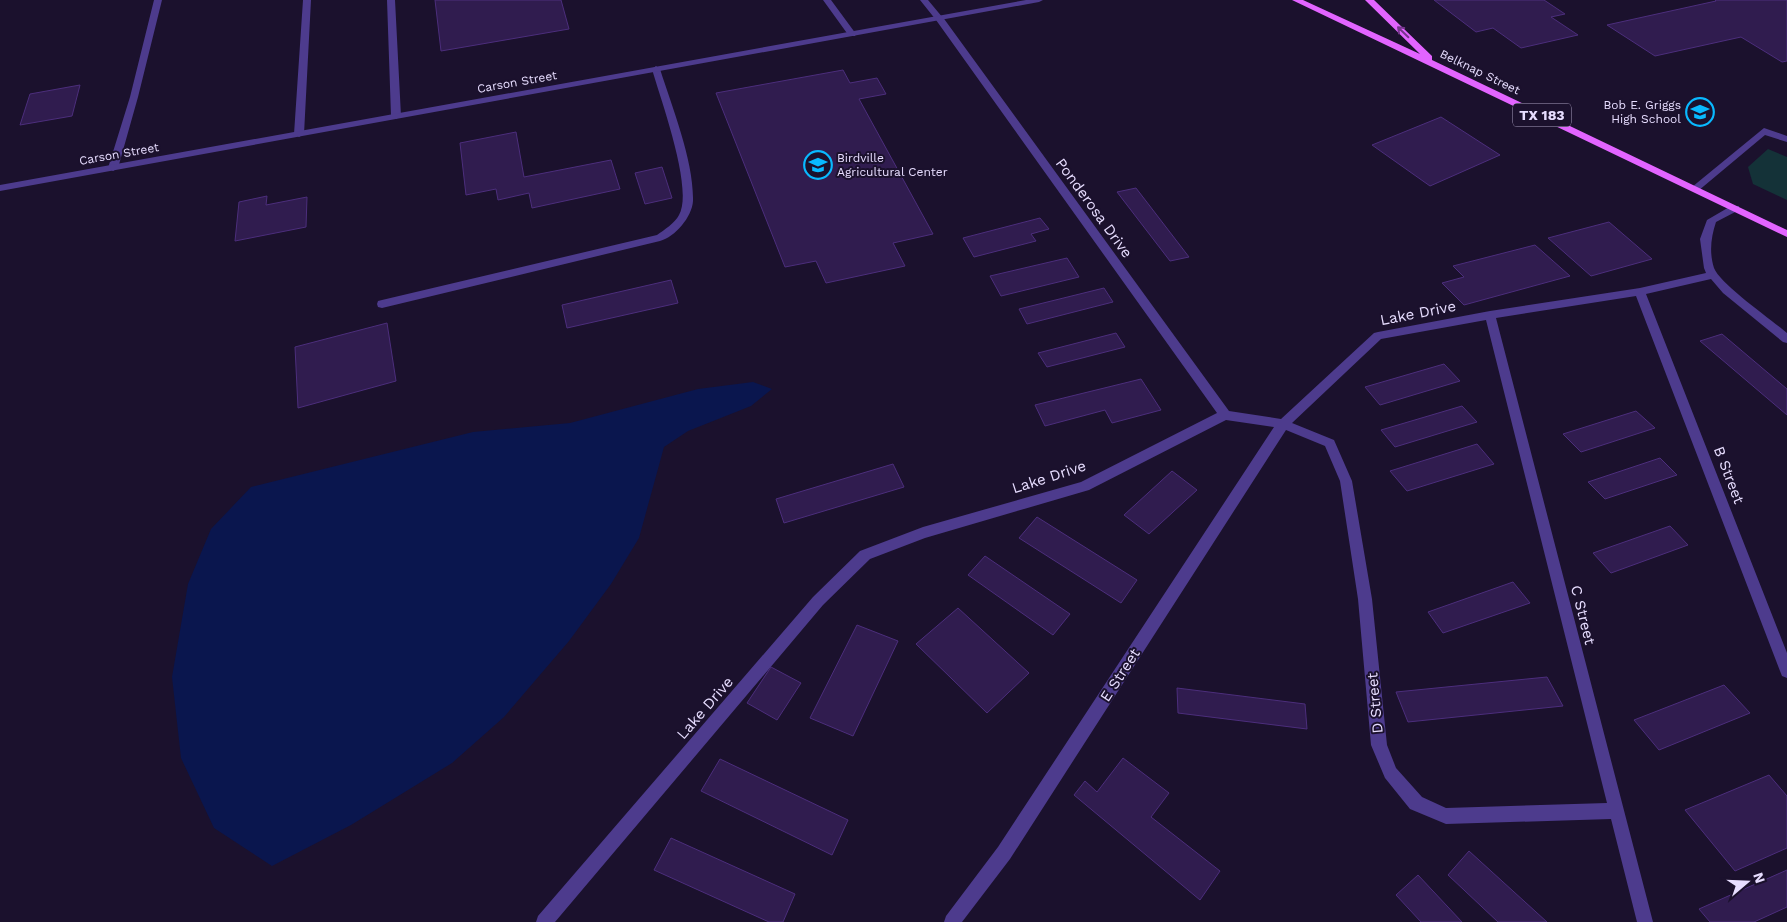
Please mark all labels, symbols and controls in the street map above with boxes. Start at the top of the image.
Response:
one-way arrow [1396,26,1409,38]
street label: Belknap Street [1438,47,1522,97]
street label: Carson Street [476,68,558,96]
school or university icon: Bob E. Griggs High School [1685,97,1715,127]
place label: Bob E. Griggs High School [1604,98,1681,126]
road number: TX 183 [1513,104,1571,126]
street label: Carson Street [78,140,160,168]
school or university icon: Birdville Agricultural Center [803,150,833,180]
place label: Birdville Agricultural Center [837,151,948,179]
street label: Ponderosa Drive [1052,155,1136,261]
street label: Lake Drive [1379,297,1457,329]
street label: B Street [1710,444,1748,507]
street label: Lake Drive [1010,457,1088,497]
street label: C Street [1567,583,1599,647]
street label: E Street [1096,644,1144,705]
street label: D Street [1363,671,1387,734]
street label: Lake Drive [673,673,737,743]
north arrow [1722,857,1772,907]
text: N [1750,870,1769,885]

